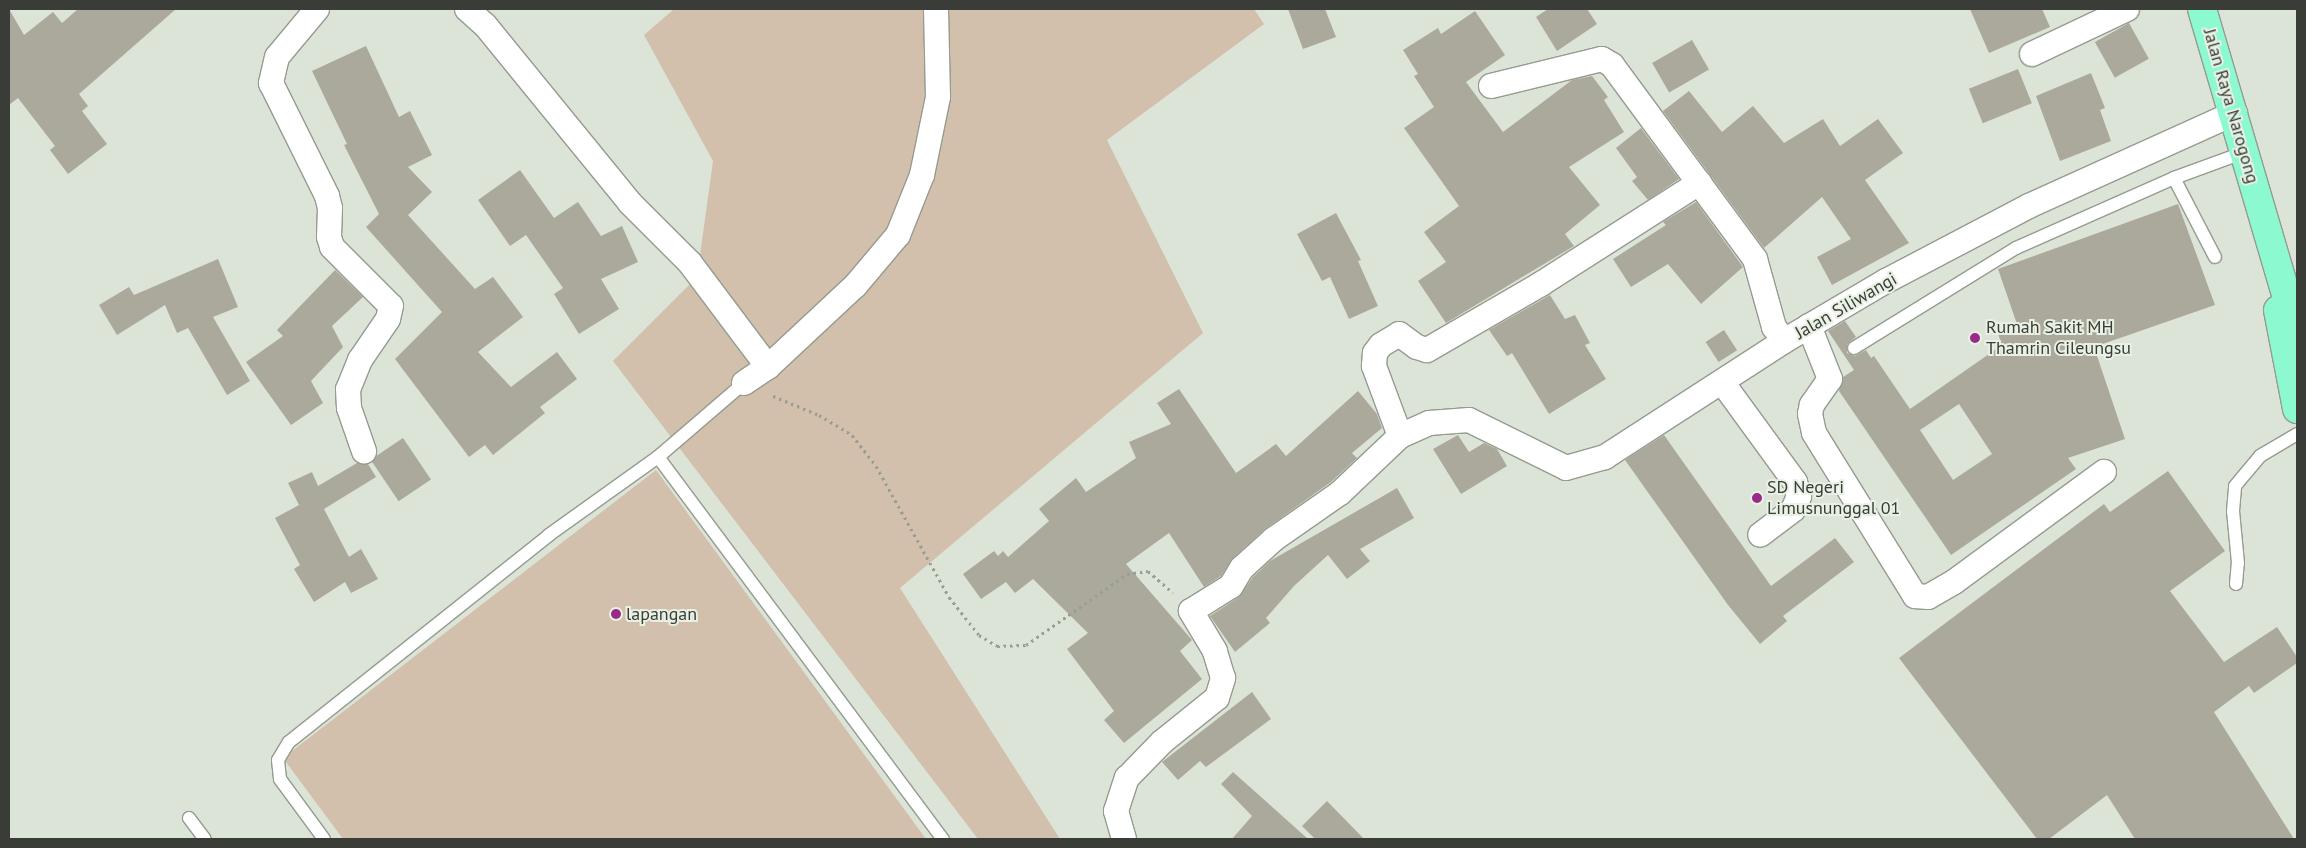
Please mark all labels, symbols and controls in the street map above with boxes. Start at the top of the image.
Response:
street label: Jalan Raya Narogong [2199,26,2263,186]
street label: Jalan Siliwangi [1791,268,1901,344]
place label: Rumah Sakit MH Thamrin Cileungsu [1986,317,2131,359]
marker: Rumah Sakit MH Thamrin Cileungsu [1968,331,1982,345]
place label: SD Negeri Limusnunggal 01 [1767,477,1900,520]
marker: SD Negeri Limusnunggal 01 [1751,492,1763,504]
place label: lapangan [626,603,697,625]
marker: lapangan [610,608,622,620]

